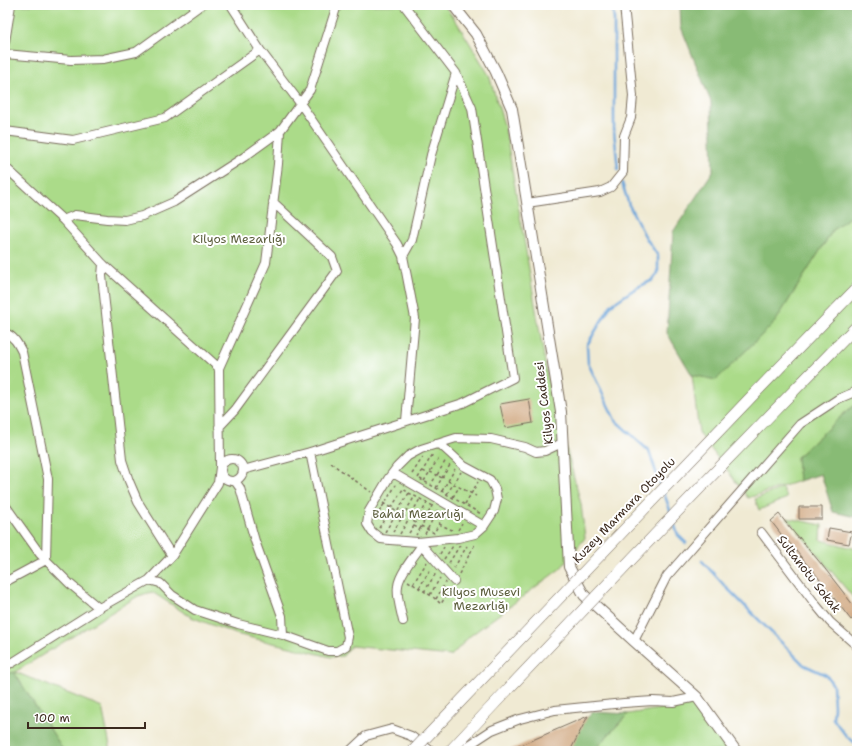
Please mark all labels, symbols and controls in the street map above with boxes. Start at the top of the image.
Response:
park label: Kilyos Mezarlığı [192,231,286,247]
street label: Kilyos Caddesi [531,361,557,445]
street label: Kuzey Marmara Otoyolu [569,454,679,566]
park label: Bahai Mezarlığı [372,506,464,522]
street label: Sultanotu Sokak [774,532,844,616]
park label: Kilyos Musevi Mezarlığı [442,584,520,614]
scale bar [28,704,145,730]
text: 100 m [34,710,70,726]

